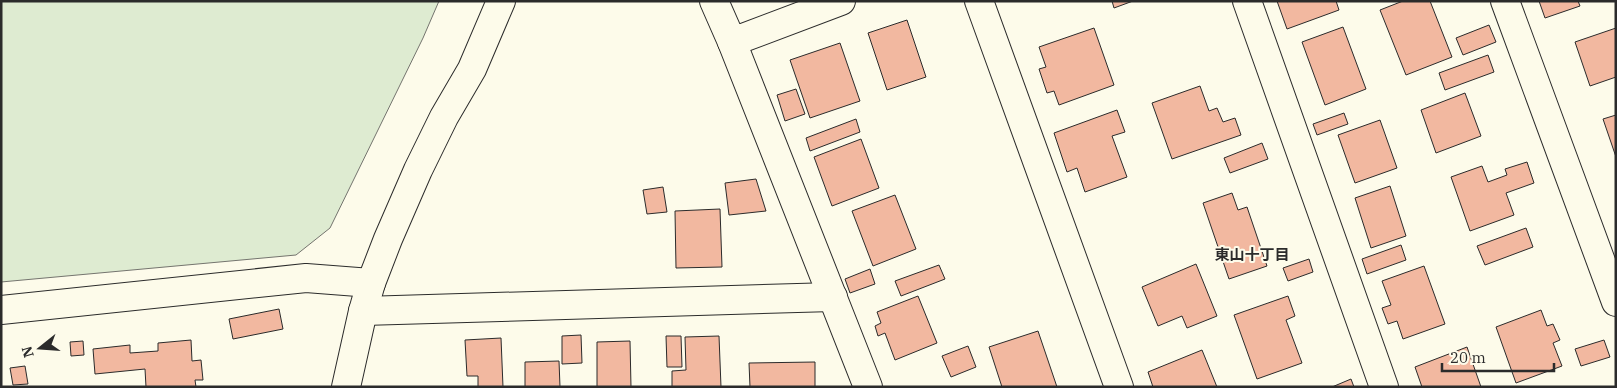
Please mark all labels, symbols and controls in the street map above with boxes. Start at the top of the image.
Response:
district label: 東山十丁目 [1214,245,1290,264]
north arrow [15,323,65,373]
scale bar [1442,340,1554,372]
text: N [17,344,38,360]
text: 20 m [1450,348,1486,367]

